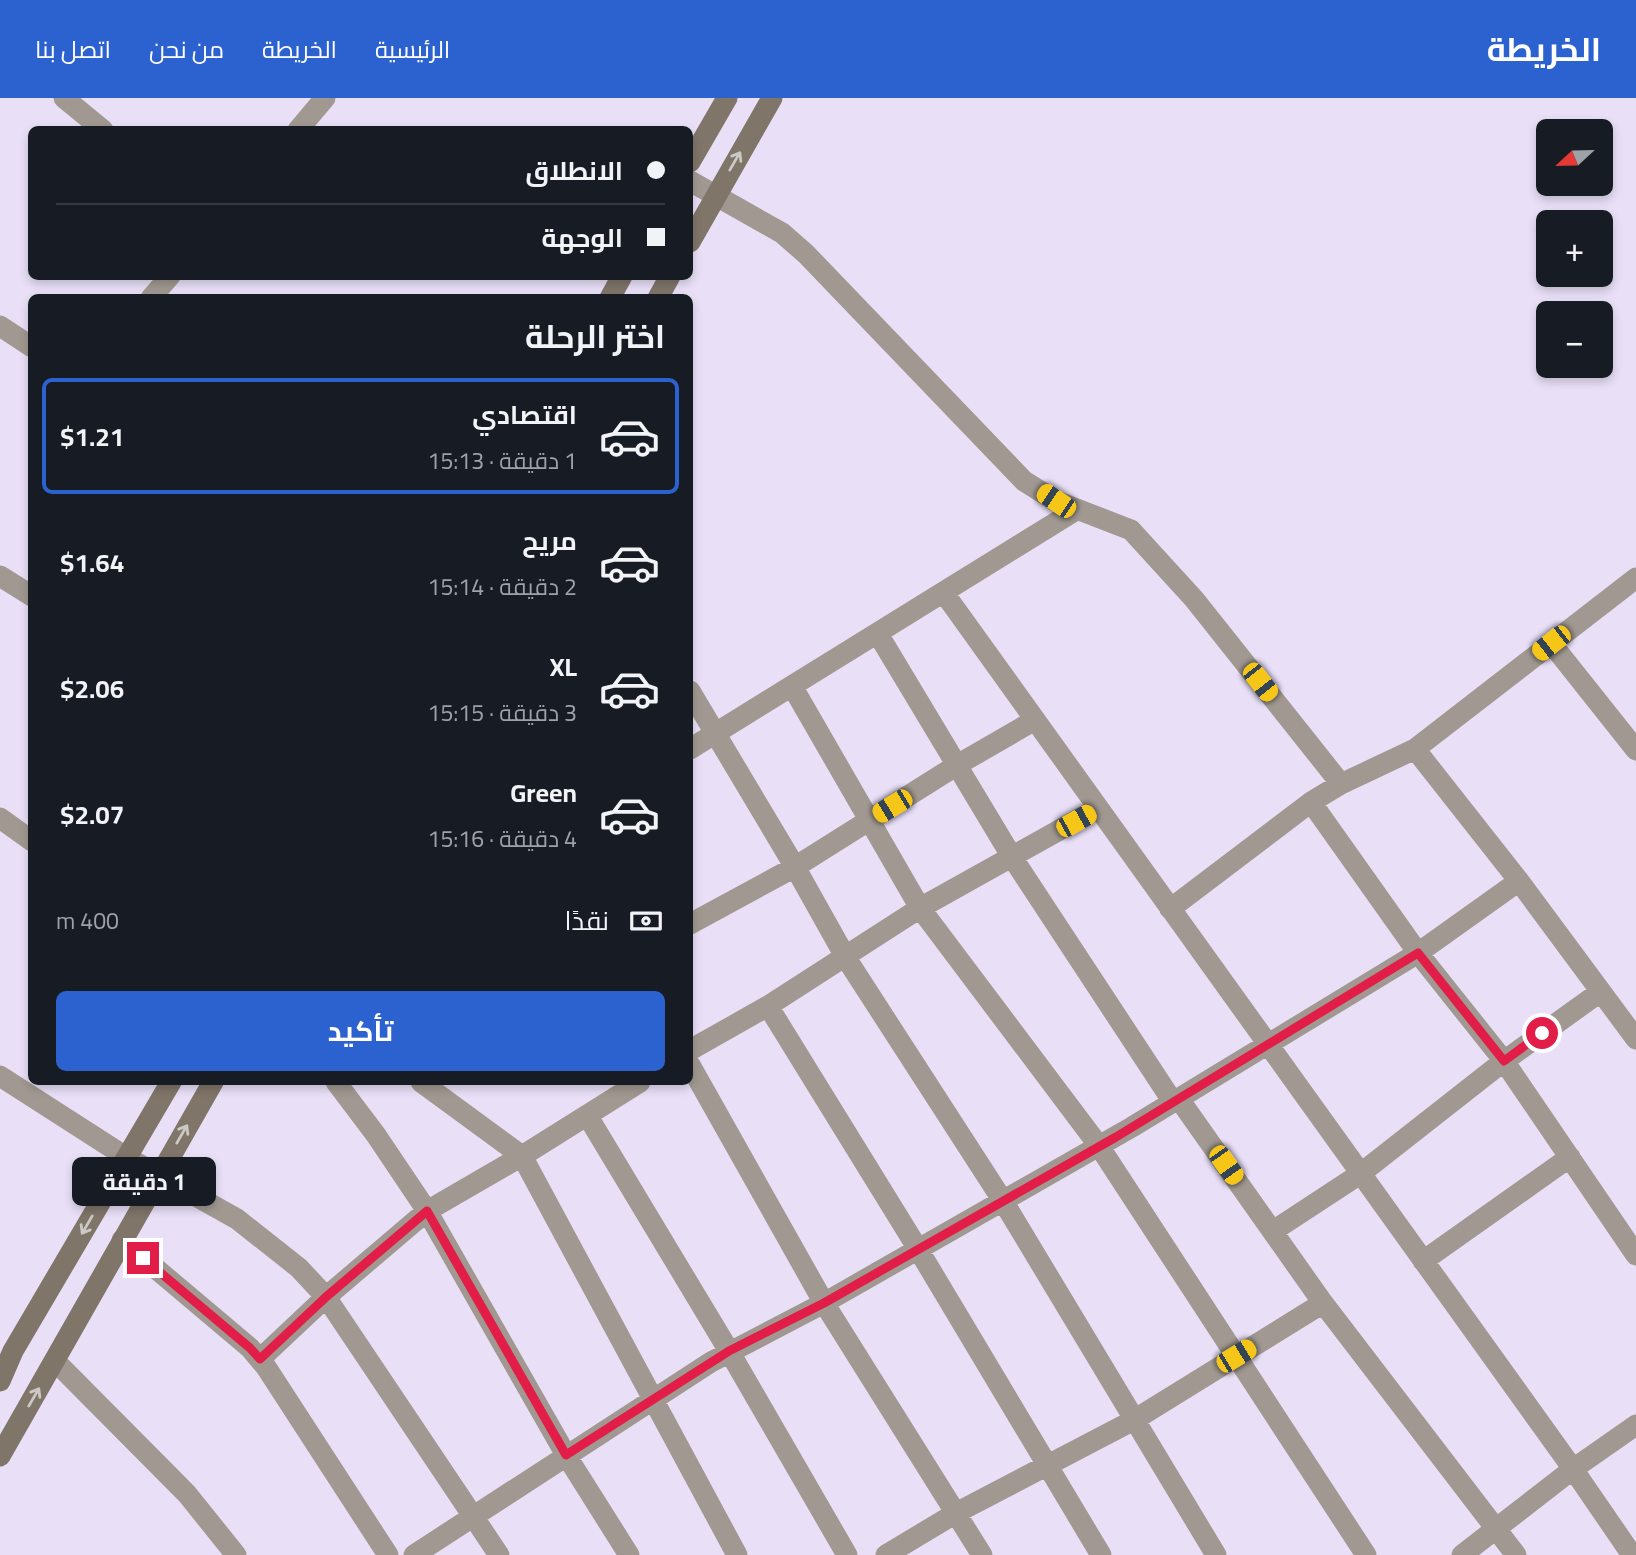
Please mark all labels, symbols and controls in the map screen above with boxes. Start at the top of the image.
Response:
text: الخريطة [1487,18,1601,80]
text: اتصل بنا [35,27,111,72]
text: من نحن [149,27,224,72]
text: الخريطة [262,27,337,72]
text: الرئيسية [375,27,450,72]
north arrow [1536,119,1614,196]
map controls [1536,119,1613,378]
text: الانطلاق [525,146,623,195]
one-way arrow [728,152,742,172]
button: + [1536,210,1613,287]
text: الوجهة [542,213,623,262]
button: − [1536,301,1613,378]
text: اختر الرحلة [525,306,665,366]
text: اقتصادي [472,390,577,439]
icon: car [598,405,661,468]
text: $1.21 [60,412,124,461]
text: 1 دقيقة · 15:13 [428,439,577,482]
car [1033,481,1080,521]
text: مريح [522,516,577,565]
icon: car [598,531,661,594]
text: $1.64 [60,538,124,587]
text: 2 دقيقة · 15:14 [428,565,577,608]
car [1528,622,1575,664]
text: XL [550,642,577,691]
icon: car [598,657,661,720]
car [1239,659,1282,705]
text: $2.06 [60,664,124,713]
text: 3 دقيقة · 15:15 [428,691,577,734]
text: Green [510,768,577,817]
icon: car [598,783,661,846]
car [869,786,916,826]
text: $2.07 [60,790,124,839]
car [1053,802,1100,840]
text: 4 دقيقة · 15:16 [428,817,577,860]
text: نقدًا [565,896,609,945]
text: 400 m [56,899,119,942]
icon: cash [627,902,665,940]
button: تأكيد [56,991,665,1071]
route start [1526,1017,1558,1049]
one-way arrow [175,1125,189,1145]
car [1206,1142,1247,1188]
callout: 1 دقيقة [71,1156,215,1206]
text: 1 دقيقة [103,1160,185,1203]
one-way arrow [80,1214,94,1234]
route end [127,1242,159,1274]
car [1213,1336,1260,1376]
one-way arrow [28,1387,42,1407]

